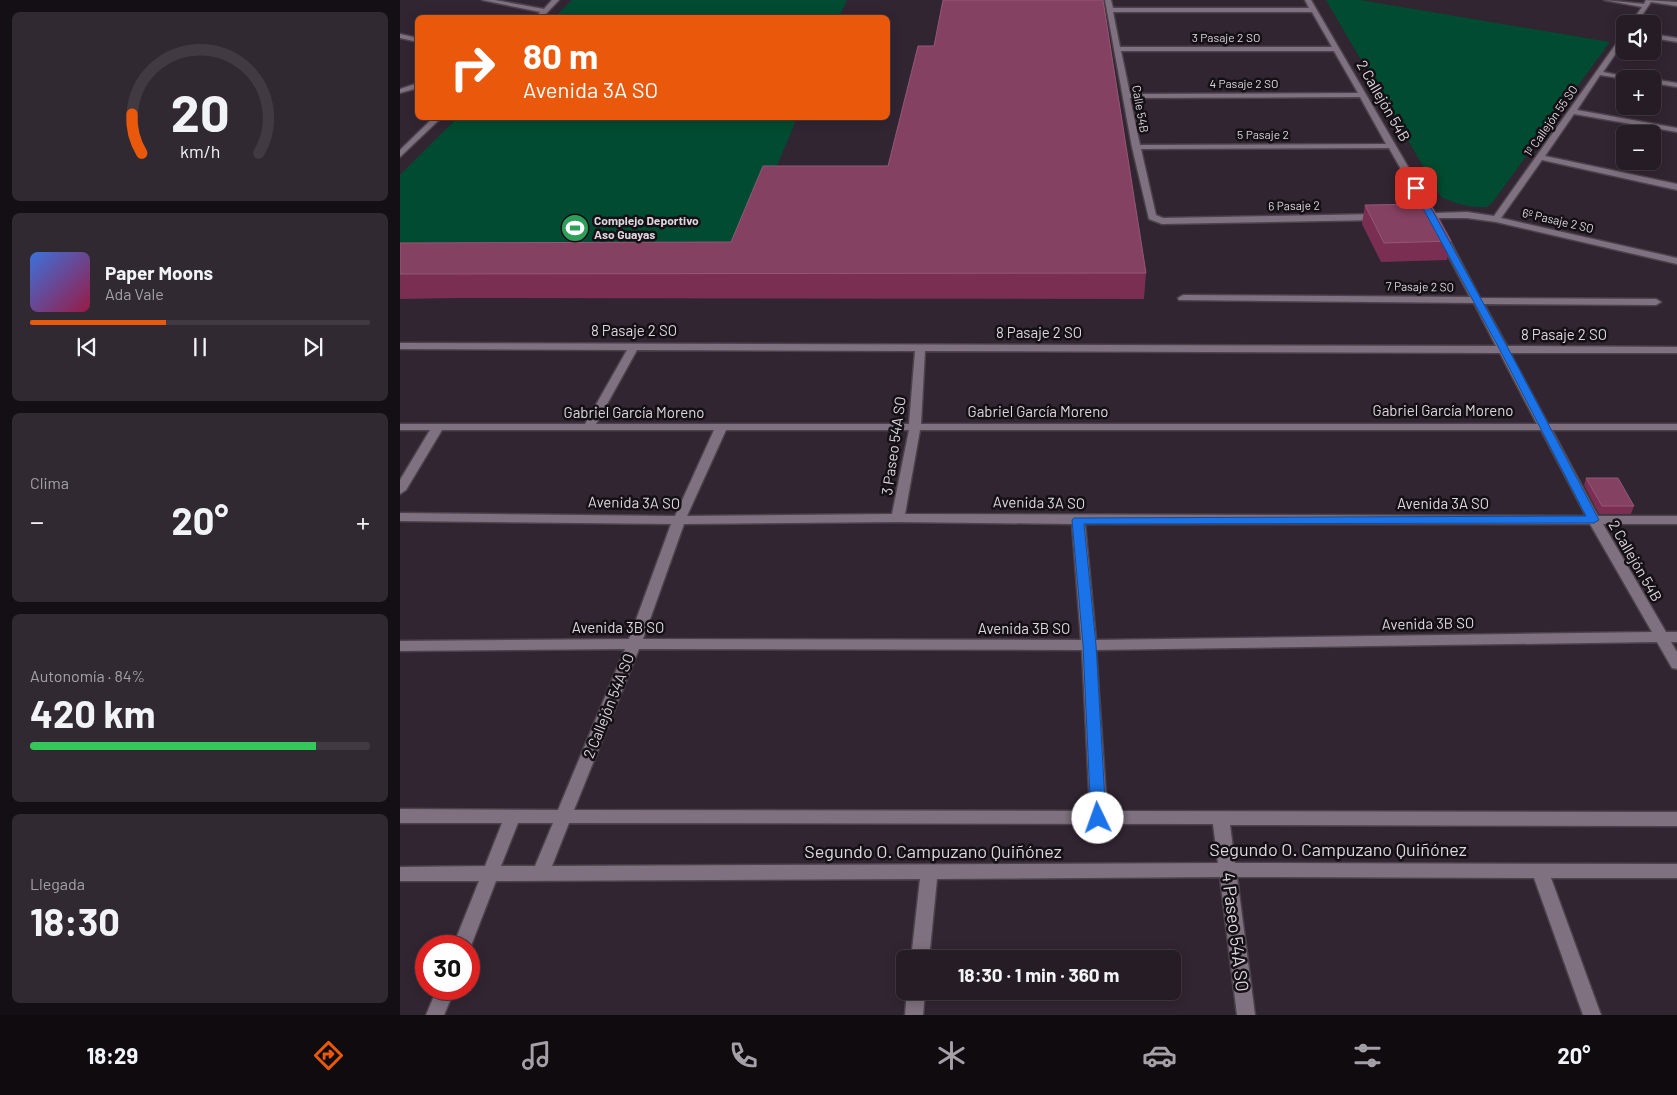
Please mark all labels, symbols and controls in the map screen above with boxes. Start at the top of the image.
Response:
map controls [1616,15,1661,170]
button: sound [1616,15,1661,60]
street label: 3 Pasaje 2 SO [1192,30,1260,44]
text: 80 m [523,34,598,76]
icon: right [440,35,505,100]
street label: 2 Callejón 54B [1353,57,1414,144]
button: + [1616,70,1661,115]
text: Avenida 3A SO [523,76,658,102]
street label: 4 Pasaje 2 SO [1209,76,1279,90]
text: 20 [171,80,229,142]
street label: 1º Callejón 55 SO [1520,82,1580,159]
street label: Calle 54B [1130,84,1152,134]
button: − [1616,125,1661,170]
street label: 5 Pasaje 2 [1237,127,1289,141]
text: km/h [180,140,220,162]
pin [1395,167,1437,209]
icon: arrive [1402,174,1430,202]
street label: 6 Pasaje 2 [1268,198,1320,212]
street label: 6º Pasaje 2 SO [1521,205,1595,235]
sports icon: Complejo Deportivo Aso Guayas [560,213,590,243]
place label: Complejo Deportivo Aso Guayas [594,213,699,241]
text: Paper Moons [105,261,213,284]
street label: 7 Pasaje 2 SO [1386,278,1454,294]
text: Ada Vale [105,284,164,303]
street label: 8 Pasaje 2 SO [591,321,677,339]
street label: 8 Pasaje 2 SO [996,323,1082,341]
street label: 8 Pasaje 2 SO [1521,325,1607,343]
icon: previous [73,333,101,361]
icon: pause [186,333,214,361]
icon: next [299,333,327,361]
street label: 3 Paseo 54A SO [877,395,909,497]
street label: Gabriel García Moreno [1373,401,1513,419]
street label: Gabriel García Moreno [968,402,1108,420]
street label: Gabriel García Moreno [564,403,704,421]
text: Clima [30,473,69,492]
street label: Avenida 3A SO [588,492,680,512]
street label: Avenida 3A SO [993,492,1085,512]
street label: Avenida 3A SO [1397,494,1489,512]
text: 20° [171,497,229,543]
text: − [30,504,44,538]
text: + [356,504,370,538]
street label: 2 Callejón 54B [1605,517,1666,604]
street label: Avenida 3B SO [1382,613,1474,633]
street label: Avenida 3B SO [572,618,664,636]
street label: Avenida 3B SO [978,619,1070,637]
street label: 2 Callejón 54A SO [579,651,637,761]
text: Autonomía · 84% [30,666,145,685]
text: 420 km [30,690,156,736]
position arrow [1071,791,1123,843]
street label: Segundo O. Campuzano Quiñónez [1209,838,1467,860]
street label: Segundo O. Campuzano Quiñónez [804,840,1062,862]
street label: 4 Paseo 54A SO [1218,871,1254,993]
text: Llegada [30,874,85,893]
text: 18:30 [30,898,120,944]
speed limit sign: 30 [415,935,480,1000]
text: 18:30 · 1 min · 360 m [958,963,1119,986]
icon: directions [311,1038,346,1073]
icon: music [519,1038,554,1073]
icon: phone [726,1038,761,1073]
icon: climate [934,1038,969,1073]
icon: car [1142,1038,1177,1073]
icon: filters [1350,1038,1385,1073]
text: 18:29 [86,1042,138,1068]
text: 20° [1557,1042,1591,1068]

